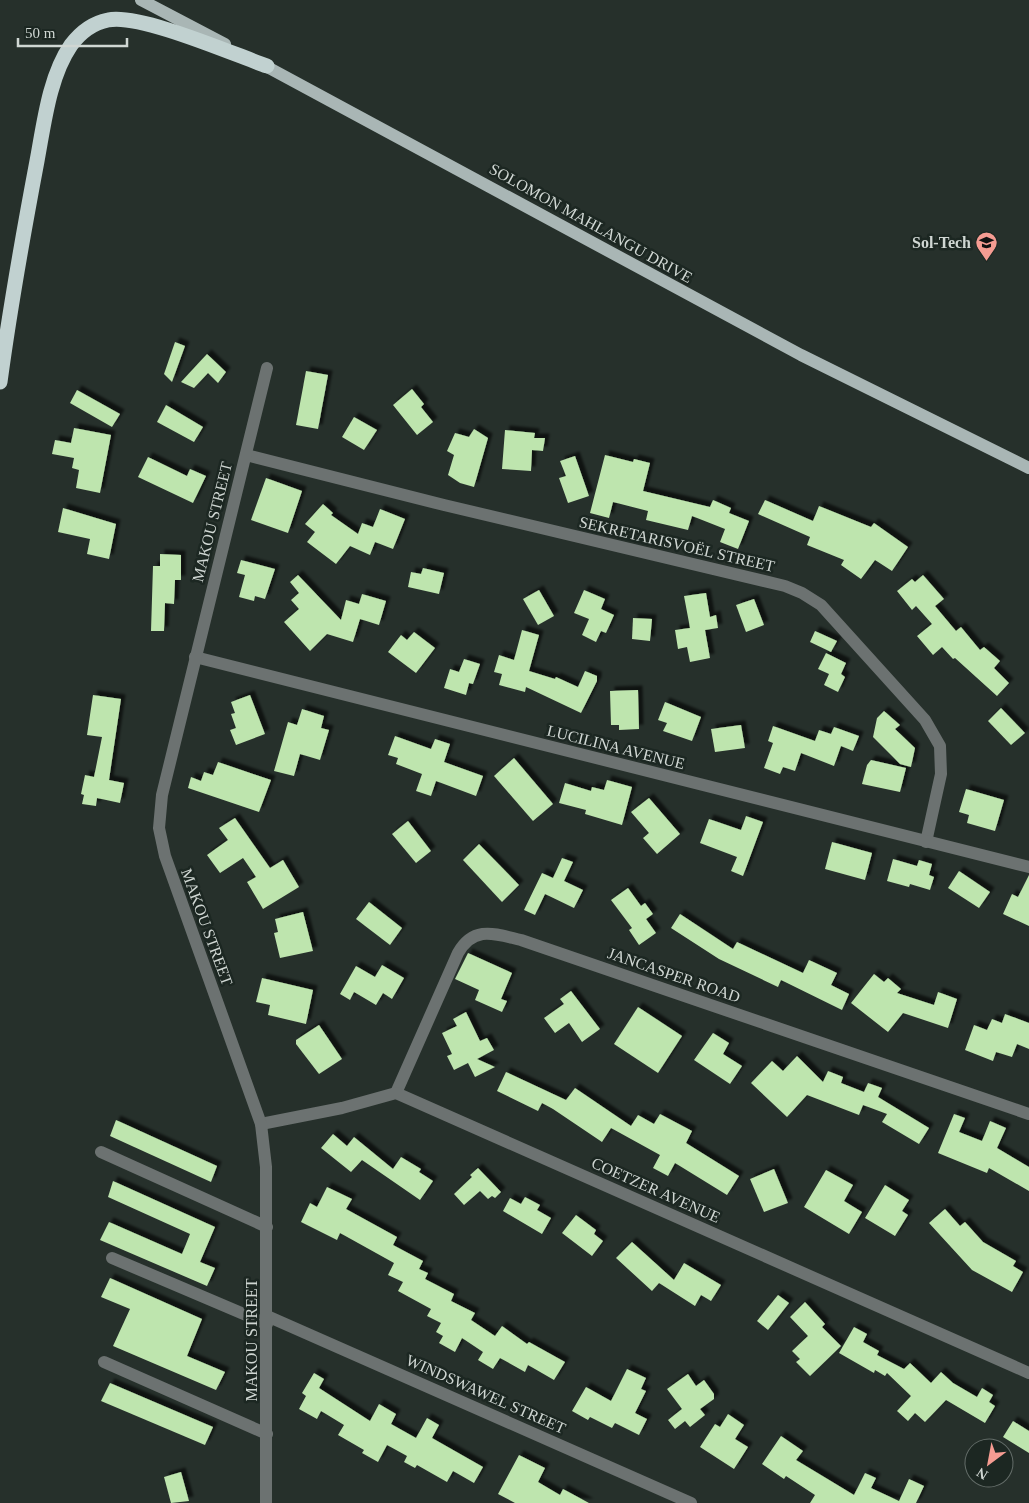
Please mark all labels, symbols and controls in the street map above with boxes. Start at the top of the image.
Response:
scale bar [18,15,126,47]
text: 50 m [25,25,56,41]
street label: SOLOMON MAHLANGU DRIVE [487,160,695,286]
school or university icon: Sol-Tech [975,230,999,261]
place label: Sol-Tech [912,234,971,251]
street label: MAKOU STREET [189,460,235,584]
street label: SEKRETARISVOËL STREET [577,513,777,575]
street label: LUCILINA AVENUE [545,722,687,772]
street label: MAKOU STREET [178,866,236,988]
street label: JANCASPER ROAD [605,944,743,1006]
street label: COETZER AVENUE [589,1154,723,1226]
street label: MAKOU STREET [243,1278,260,1402]
street label: WINDSWAWEL STREET [404,1351,569,1437]
north arrow [964,1438,1014,1488]
text: N [974,1465,991,1483]

